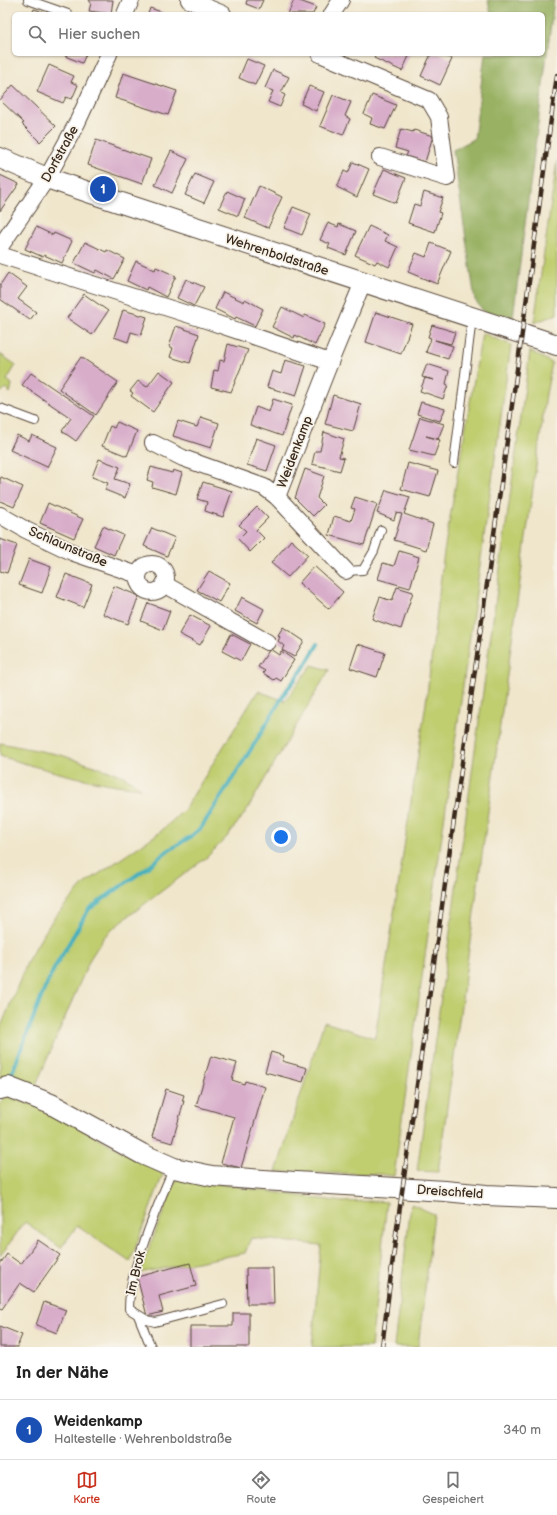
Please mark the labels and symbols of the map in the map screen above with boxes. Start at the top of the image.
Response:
street label: Dorfstraße [38,123,82,185]
pin: 1 [90,174,116,204]
street label: Wehrenboldstraße [223,231,331,279]
street label: Weidenkamp [274,414,316,490]
street label: Schlaunstraße [26,523,110,571]
your location [271,827,291,847]
street label: Dreischfeld [416,1182,484,1202]
street label: Im Brok [123,1248,149,1297]

